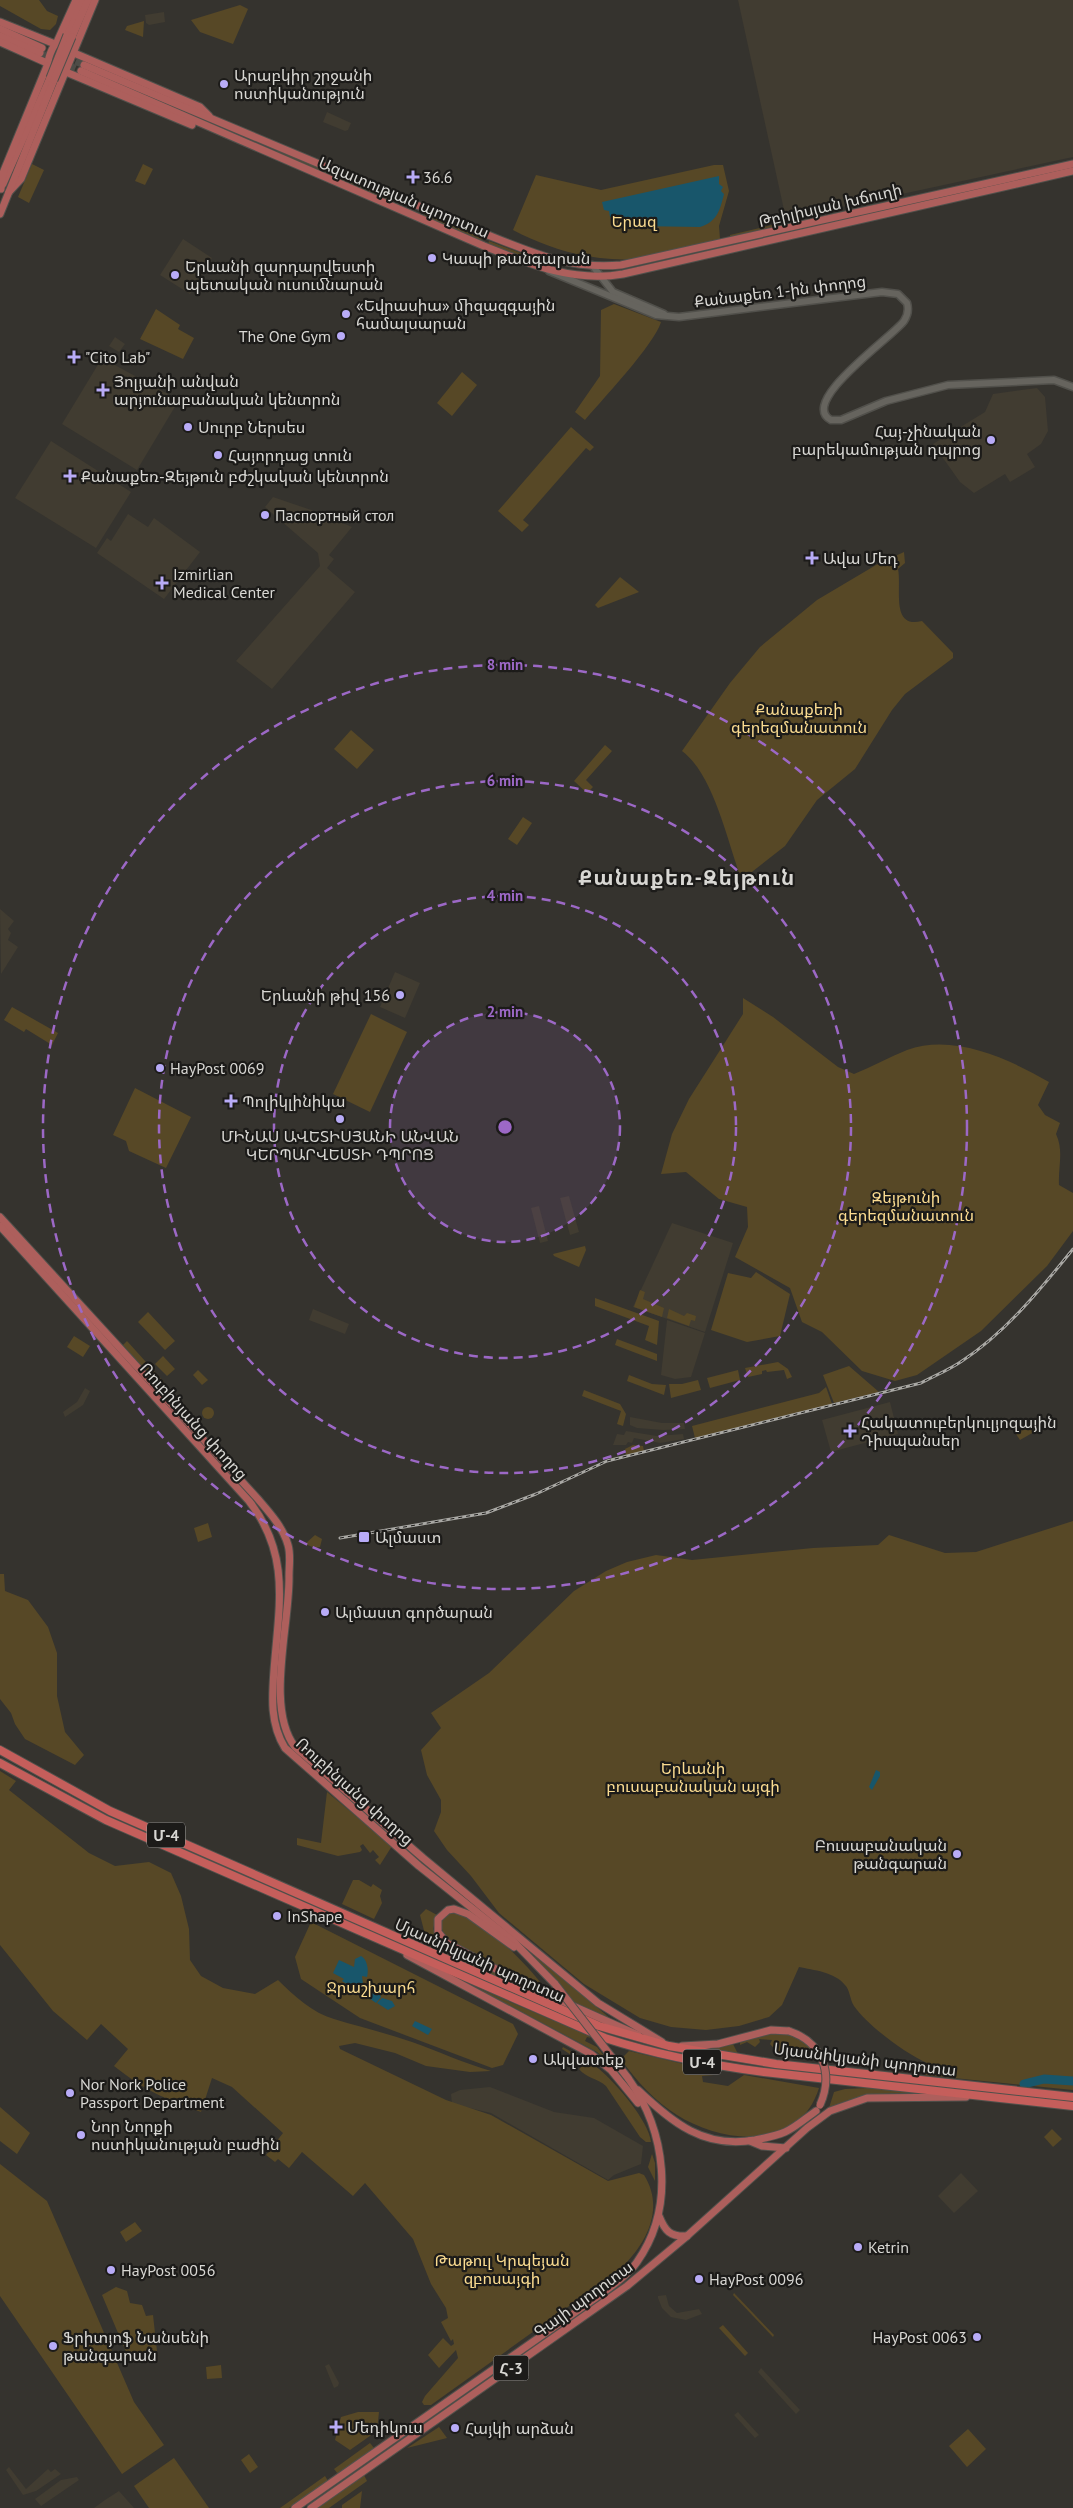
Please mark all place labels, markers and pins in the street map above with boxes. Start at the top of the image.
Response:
place label: Արաբկիր շրջանի ոստիկանություն [234,65,372,103]
marker: Արաբկիր շրջանի ոստիկանություն [218,78,230,90]
place label: 36.6 [423,167,453,187]
marker: 36.6 [407,171,419,183]
place label: Կապի թանգարան [442,248,590,268]
marker: Կապի թանգարան [426,252,438,264]
place label: Երևանի զարդարվեստի պետական ուսումնարան [185,256,383,294]
marker: Երևանի զարդարվեստի պետական ուսումնարան [169,269,181,281]
place label: «Եվրասիա» միզազգային համալսարան [356,295,555,333]
marker: «Եվրասիա» միզազգային համալսարան [340,308,352,320]
place label: The One Gym [239,326,331,346]
marker: The One Gym [335,330,347,342]
place label: "Cito Lab" [85,347,150,367]
marker: "Cito Lab" [67,350,81,364]
place label: Յոլյանի անվան արյունաբանական կենտրոն [114,371,340,409]
marker: Յոլյանի անվան արյունաբանական կենտրոն [96,383,110,397]
place label: Սուրբ Ներսես [198,417,305,437]
marker: Սուրբ Ներսես [182,421,194,433]
place label: Հայ-չինական բարեկամության դպրոց [792,421,981,459]
marker: Հայ-չինական բարեկամության դպրոց [985,434,997,446]
place label: Հայորդաց տուն [228,445,352,465]
marker: Հայորդաց տուն [212,449,224,461]
place label: Քանաքեռ-Զեյթուն բժշկական կենտրոն [81,466,389,486]
marker: Քանաքեռ-Զեյթուն բժշկական կենտրոն [63,469,77,483]
place label: Паспортный стол [275,505,394,525]
marker: Паспортный стол [259,509,271,521]
place label: Ավա Մեդ [823,548,898,568]
marker: Ավա Մեդ [805,551,819,565]
place label: Izmirlian Medical Center [173,564,276,602]
marker: Izmirlian Medical Center [155,576,169,590]
place label: Երևանի թիվ 156 [261,985,390,1005]
marker: Երևանի թիվ 156 [394,989,406,1001]
place label: HayPost 0069 [170,1058,264,1078]
marker: HayPost 0069 [154,1062,166,1074]
place label: Պոլիկլինիկա [242,1091,346,1111]
marker: Պոլիկլինիկա [224,1094,238,1108]
marker: ՄԻՆԱՍ ԱՎԵՏԻՍՅԱՆԻ ԱՆՎԱՆ ԿԵՐՊԱՐՎԵՍՏԻ ԴՊՐՈՑ [334,1113,346,1125]
centre of rings [496,1118,514,1136]
place label: ՄԻՆԱՍ ԱՎԵՏԻՍՅԱՆԻ ԱՆՎԱՆ ԿԵՐՊԱՐՎԵՍՏԻ ԴՊՐՈՑ [221,1126,459,1164]
place label: Հակատուբերկուլյոզային Դիսպանսեր [861,1412,1057,1450]
marker: Հակատուբերկուլյոզային Դիսպանսեր [843,1424,857,1438]
place label: Ալմաստ [375,1527,441,1547]
marker: Ալմաստ [357,1530,371,1544]
place label: Ալմաստ գործարան [335,1602,493,1622]
marker: Ալմաստ գործարան [319,1606,331,1618]
place label: Բուսաբանական թանգարան [815,1835,947,1873]
marker: Բուսաբանական թանգարան [951,1848,963,1860]
place label: InShape [287,1906,342,1926]
marker: InShape [271,1910,283,1922]
place label: Ակվատեք [543,2049,624,2069]
marker: Ակվատեք [527,2053,539,2065]
place label: Nor Nork Police Passport Department [80,2074,225,2112]
marker: Nor Nork Police Passport Department [64,2087,76,2099]
place label: Նոր Նորքի ոստիկանության բաժին [91,2116,280,2154]
marker: Նոր Նորքի ոստիկանության բաժին [75,2129,87,2141]
place label: Ketrin [868,2237,909,2257]
marker: Ketrin [852,2241,864,2253]
place label: HayPost 0056 [121,2260,215,2280]
marker: HayPost 0056 [105,2264,117,2276]
place label: HayPost 0096 [709,2269,803,2289]
marker: HayPost 0096 [693,2273,705,2285]
place label: Ֆրիտյոֆ Նանսենի թանգարան [63,2327,209,2365]
place label: HayPost 0063 [873,2327,967,2347]
marker: HayPost 0063 [971,2331,983,2343]
marker: Ֆրիտյոֆ Նանսենի թանգարան [47,2340,59,2352]
place label: Մեդիկուս [347,2417,423,2437]
place label: Հայկի արձան [465,2418,574,2438]
marker: Մեդիկուս [329,2420,343,2434]
marker: Հայկի արձան [449,2422,461,2434]

